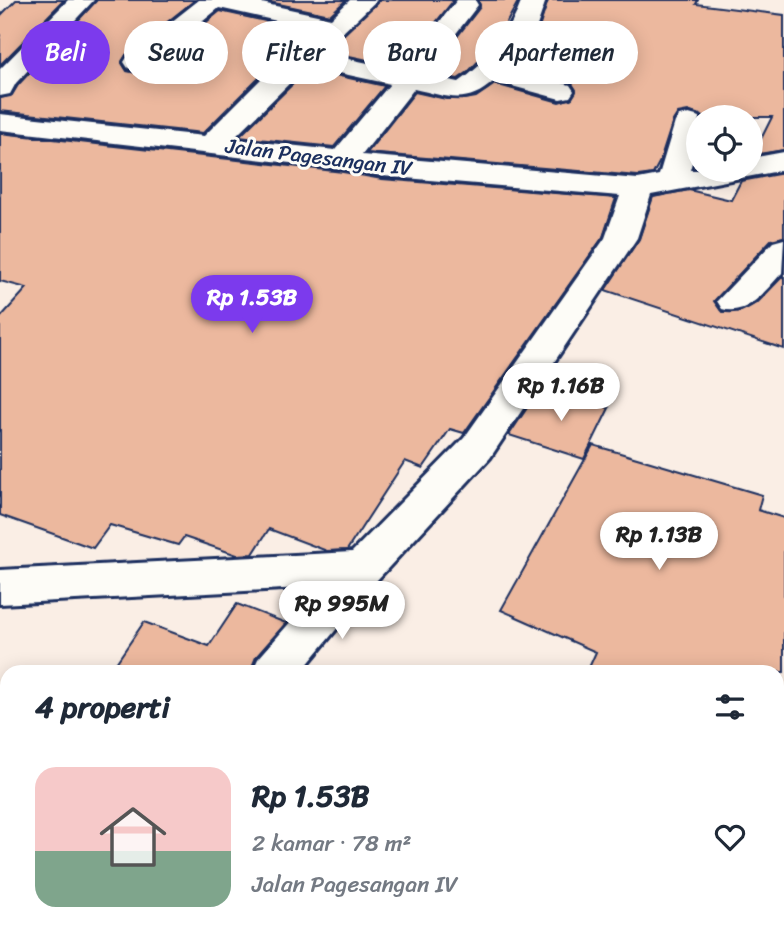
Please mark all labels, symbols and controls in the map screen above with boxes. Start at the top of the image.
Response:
chip: Beli [21,21,110,84]
chip: Sewa [124,21,228,84]
chip: Filter [242,21,349,84]
chip: Baru [363,21,461,84]
chip: Apartemen [475,21,638,84]
map controls [686,105,763,182]
button: locate [686,105,763,182]
street label: Jalan Pagesangan IV [222,127,415,187]
pin: Rp 1.53B [180,276,324,335]
text: Rp 1.53B [207,277,297,318]
pin: Rp 1.16B [489,364,633,423]
text: Rp 1.16B [518,365,604,406]
pin: Rp 1.13B [587,512,731,572]
text: Rp 1.13B [616,514,702,555]
pin: Rp 995M [277,582,407,641]
text: Rp 995M [295,583,389,624]
text: 4 properti [35,680,170,734]
icon: filters [711,688,749,726]
text: Rp 1.53B [252,769,370,823]
icon: home [91,795,175,879]
icon: heart [711,818,749,856]
text: 2 kamar · 78 m² [252,823,411,864]
text: Jalan Pagesangan IV [252,864,458,905]

